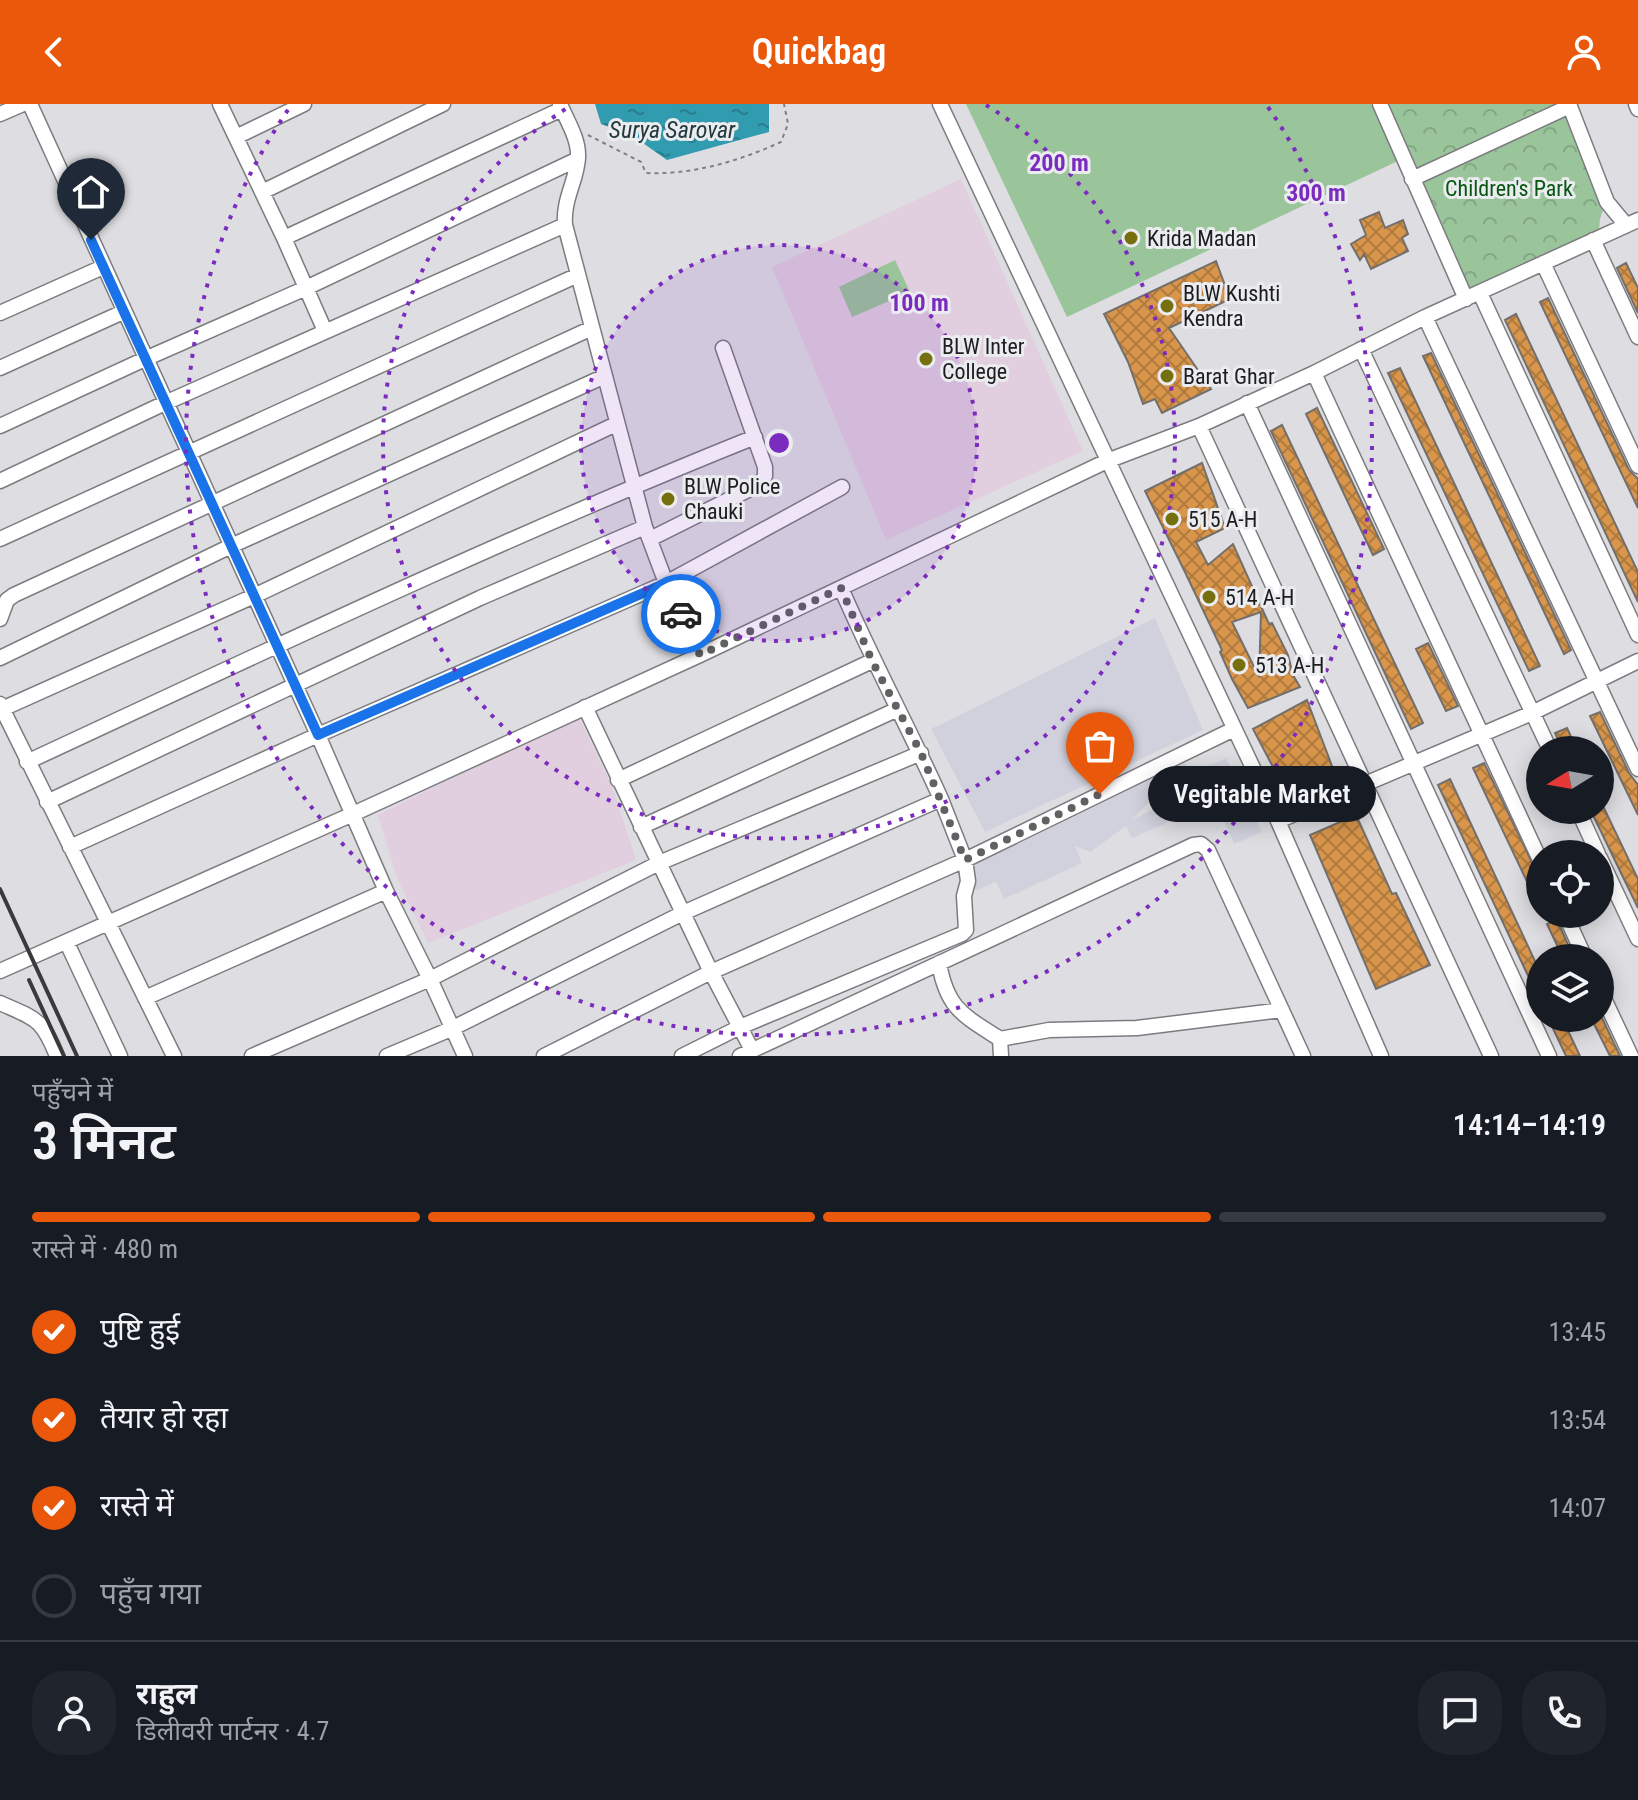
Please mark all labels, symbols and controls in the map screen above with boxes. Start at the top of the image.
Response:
icon: back [32,30,76,74]
icon: person [1562,30,1606,74]
text: Quickbag [752,31,886,73]
water label: Surya Sarovar [609,116,736,144]
text: 200 m [1029,149,1089,177]
pin [57,158,125,240]
icon: home [69,170,113,214]
park label: Children's Park [1445,176,1573,201]
text: 300 m [1286,179,1346,207]
place label: Krida Madan [1147,226,1257,251]
marker: Krida Madan [1122,229,1140,247]
place label: BLW Kushti Kendra [1183,281,1280,331]
text: 100 m [889,289,949,317]
marker: BLW Kushti Kendra [1158,297,1176,315]
place label: BLW Inter College [942,334,1025,384]
marker: BLW Inter College [917,350,935,368]
place label: Barat Ghar [1183,364,1275,389]
marker: Barat Ghar [1158,367,1176,385]
centre of rings [765,429,793,457]
place label: BLW Police Chauki [684,474,780,524]
marker: BLW Police Chauki [659,490,677,508]
place label: 515 A-H [1188,507,1257,532]
marker: 515 A-H [1163,510,1181,528]
courier [641,574,721,654]
place label: 514 A-H [1225,585,1294,610]
marker: 514 A-H [1200,588,1218,606]
icon: car [659,592,703,636]
place label: 513 A-H [1255,653,1324,678]
marker: 513 A-H [1230,656,1248,674]
pin [1066,712,1134,794]
icon: bag [1078,724,1122,768]
north arrow [1526,736,1614,824]
map controls [1526,736,1614,1032]
callout: Vegitable Market [1148,766,1376,822]
text: Vegitable Market [1174,779,1350,809]
button: locate [1526,840,1614,928]
button: layers [1526,944,1614,1032]
text: पहुँचने में [32,1077,113,1107]
text: 14:14–14:19 [1453,1107,1606,1142]
text: 3 मिनट [32,1111,176,1172]
text: रास्ते में · 480 m [32,1234,178,1264]
icon: check [32,1310,76,1354]
text: पुष्टि हुई [100,1312,180,1347]
text: 13:45 [1549,1317,1606,1347]
icon: check [32,1398,76,1442]
text: तैयार हो रहा [100,1400,228,1435]
text: 13:54 [1549,1405,1606,1435]
icon: check [32,1486,76,1530]
text: रास्ते में [100,1488,174,1523]
text: 14:07 [1549,1493,1606,1523]
text: पहुँच गया [100,1576,201,1611]
button: person [32,1671,116,1755]
button: chat [1418,1671,1502,1755]
button: phone [1522,1671,1606,1755]
text: राहुल [136,1676,197,1711]
text: डिलीवरी पार्टनर · 4.7 [136,1716,329,1746]

